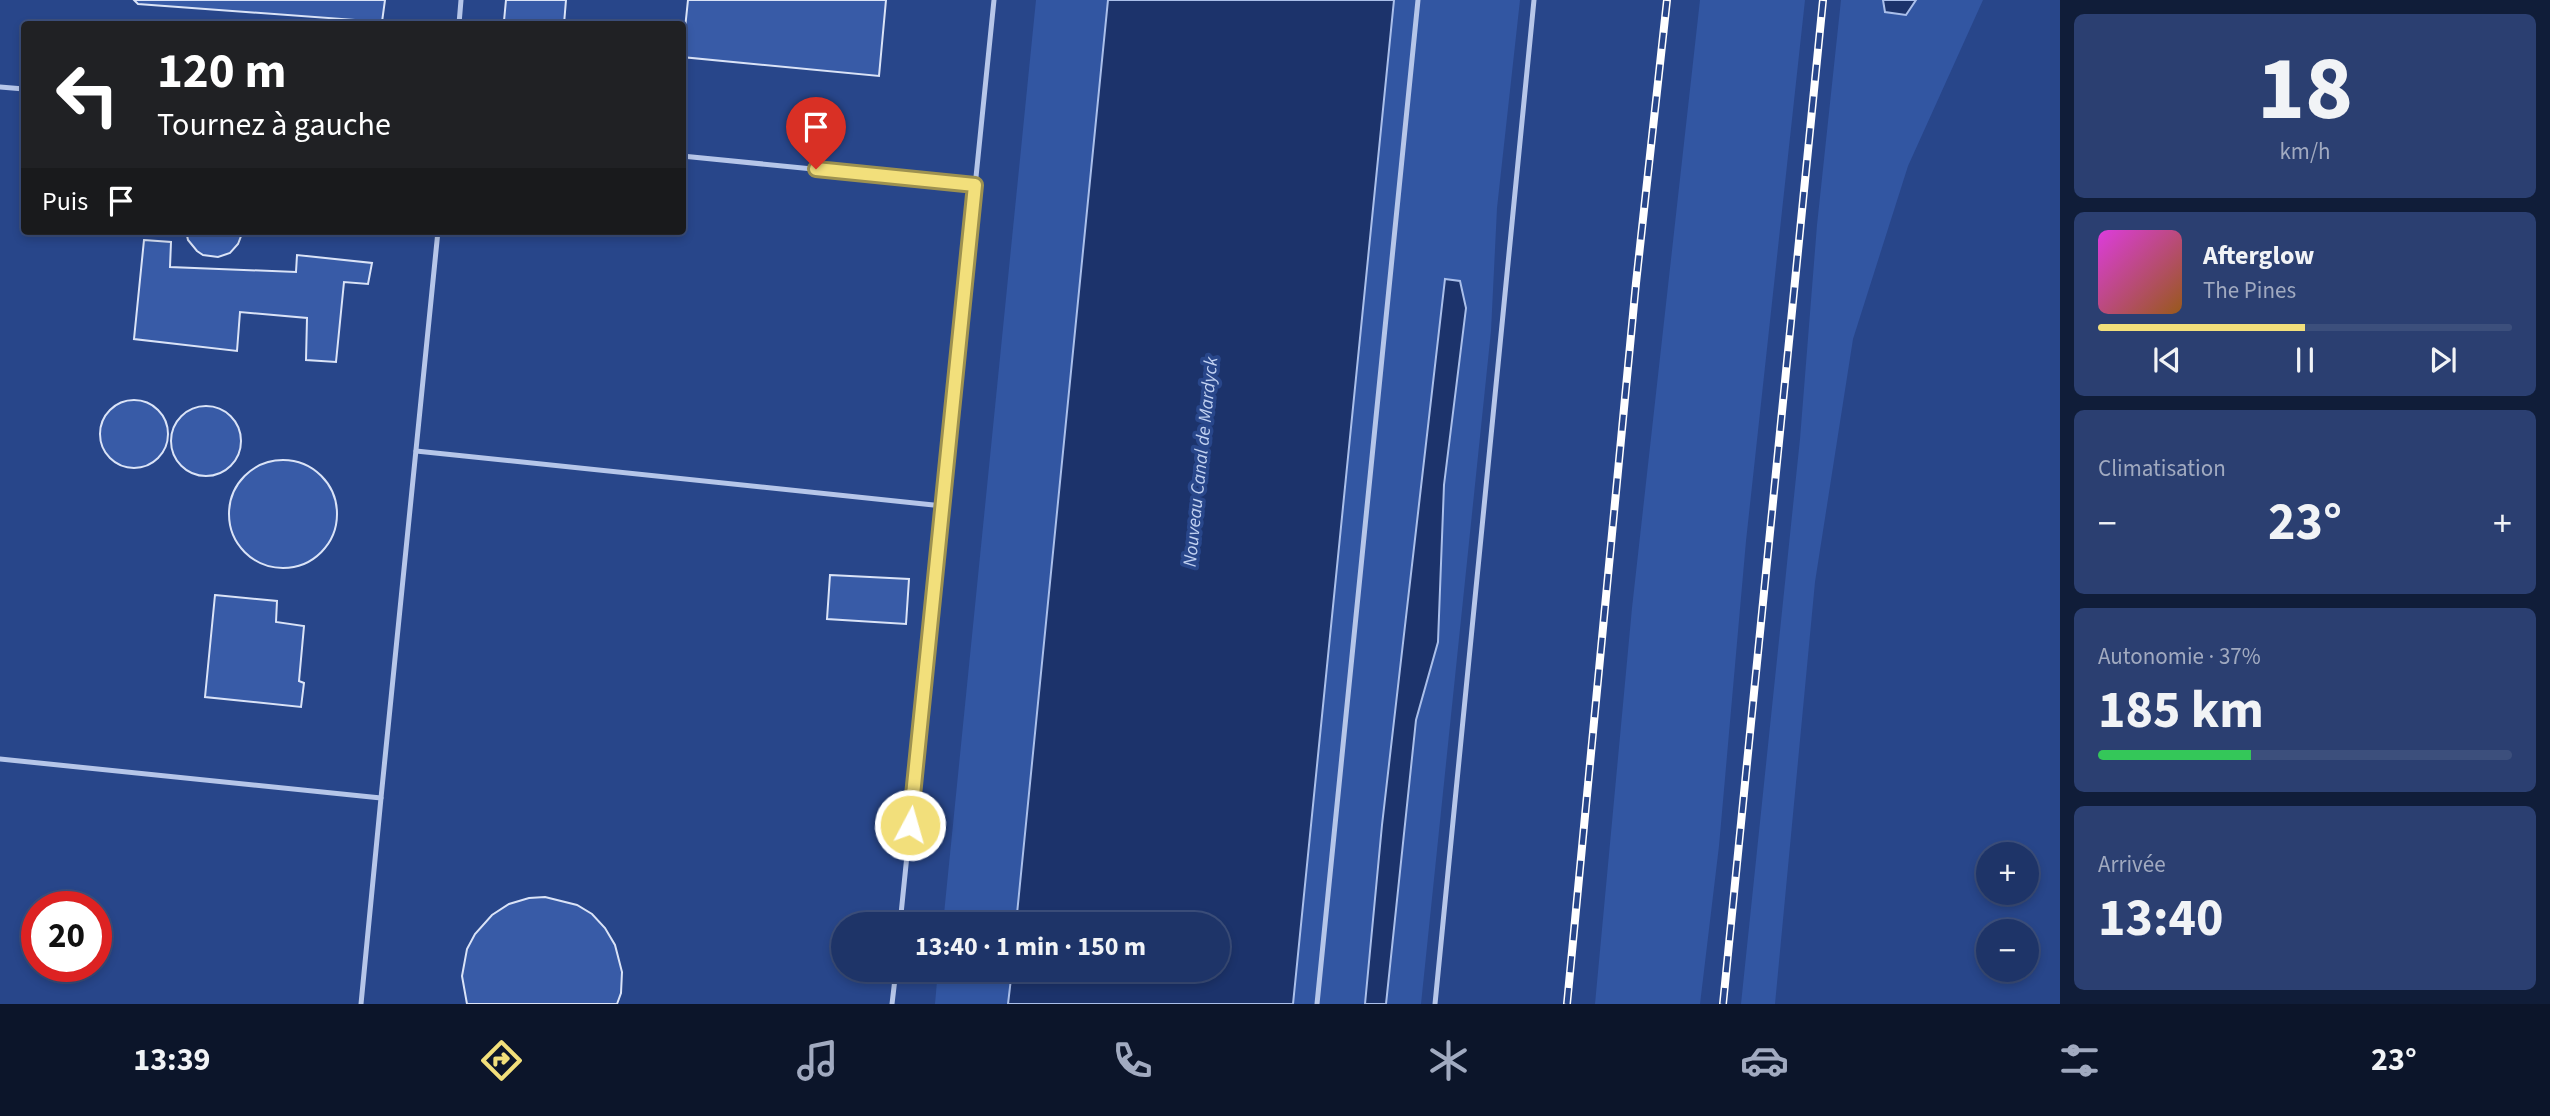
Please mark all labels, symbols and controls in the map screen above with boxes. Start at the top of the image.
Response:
text: 18 [2257,25,2353,154]
text: 120 m [157,37,286,107]
icon: left [42,49,133,140]
pin [786,97,846,169]
text: Tournez à gauche [157,102,391,148]
icon: arrive [797,108,835,146]
text: km/h [2279,135,2331,168]
icon: arrive [102,182,140,220]
text: Puis [42,183,88,220]
text: Afterglow [2203,237,2314,274]
text: The Pines [2203,274,2296,307]
icon: previous [2148,341,2186,379]
icon: pause [2286,341,2324,379]
icon: next [2424,341,2462,379]
water label: Nouveau Canal de Mardyck [1177,355,1226,568]
text: Climatisation [2098,452,2226,485]
text: 23° [2268,486,2342,560]
text: − [2098,497,2117,551]
text: + [2493,497,2512,551]
text: Autonomie · 37% [2098,640,2261,673]
text: 185 km [2098,674,2264,748]
position arrow [873,788,947,862]
map controls [1976,842,2039,982]
button: + [1976,842,2039,905]
text: Arrivée [2098,848,2166,881]
text: 13:40 [2098,882,2223,956]
speed limit sign: 20 [21,891,112,982]
button: − [1976,919,2039,982]
text: 13:40 · 1 min · 150 m [915,928,1146,965]
icon: directions [477,1036,526,1085]
icon: music [793,1036,842,1085]
icon: phone [1108,1036,1157,1085]
icon: climate [1424,1036,1473,1085]
icon: car [1740,1036,1789,1085]
icon: filters [2055,1036,2104,1085]
text: 13:39 [133,1037,211,1083]
text: 23° [2371,1037,2417,1083]

